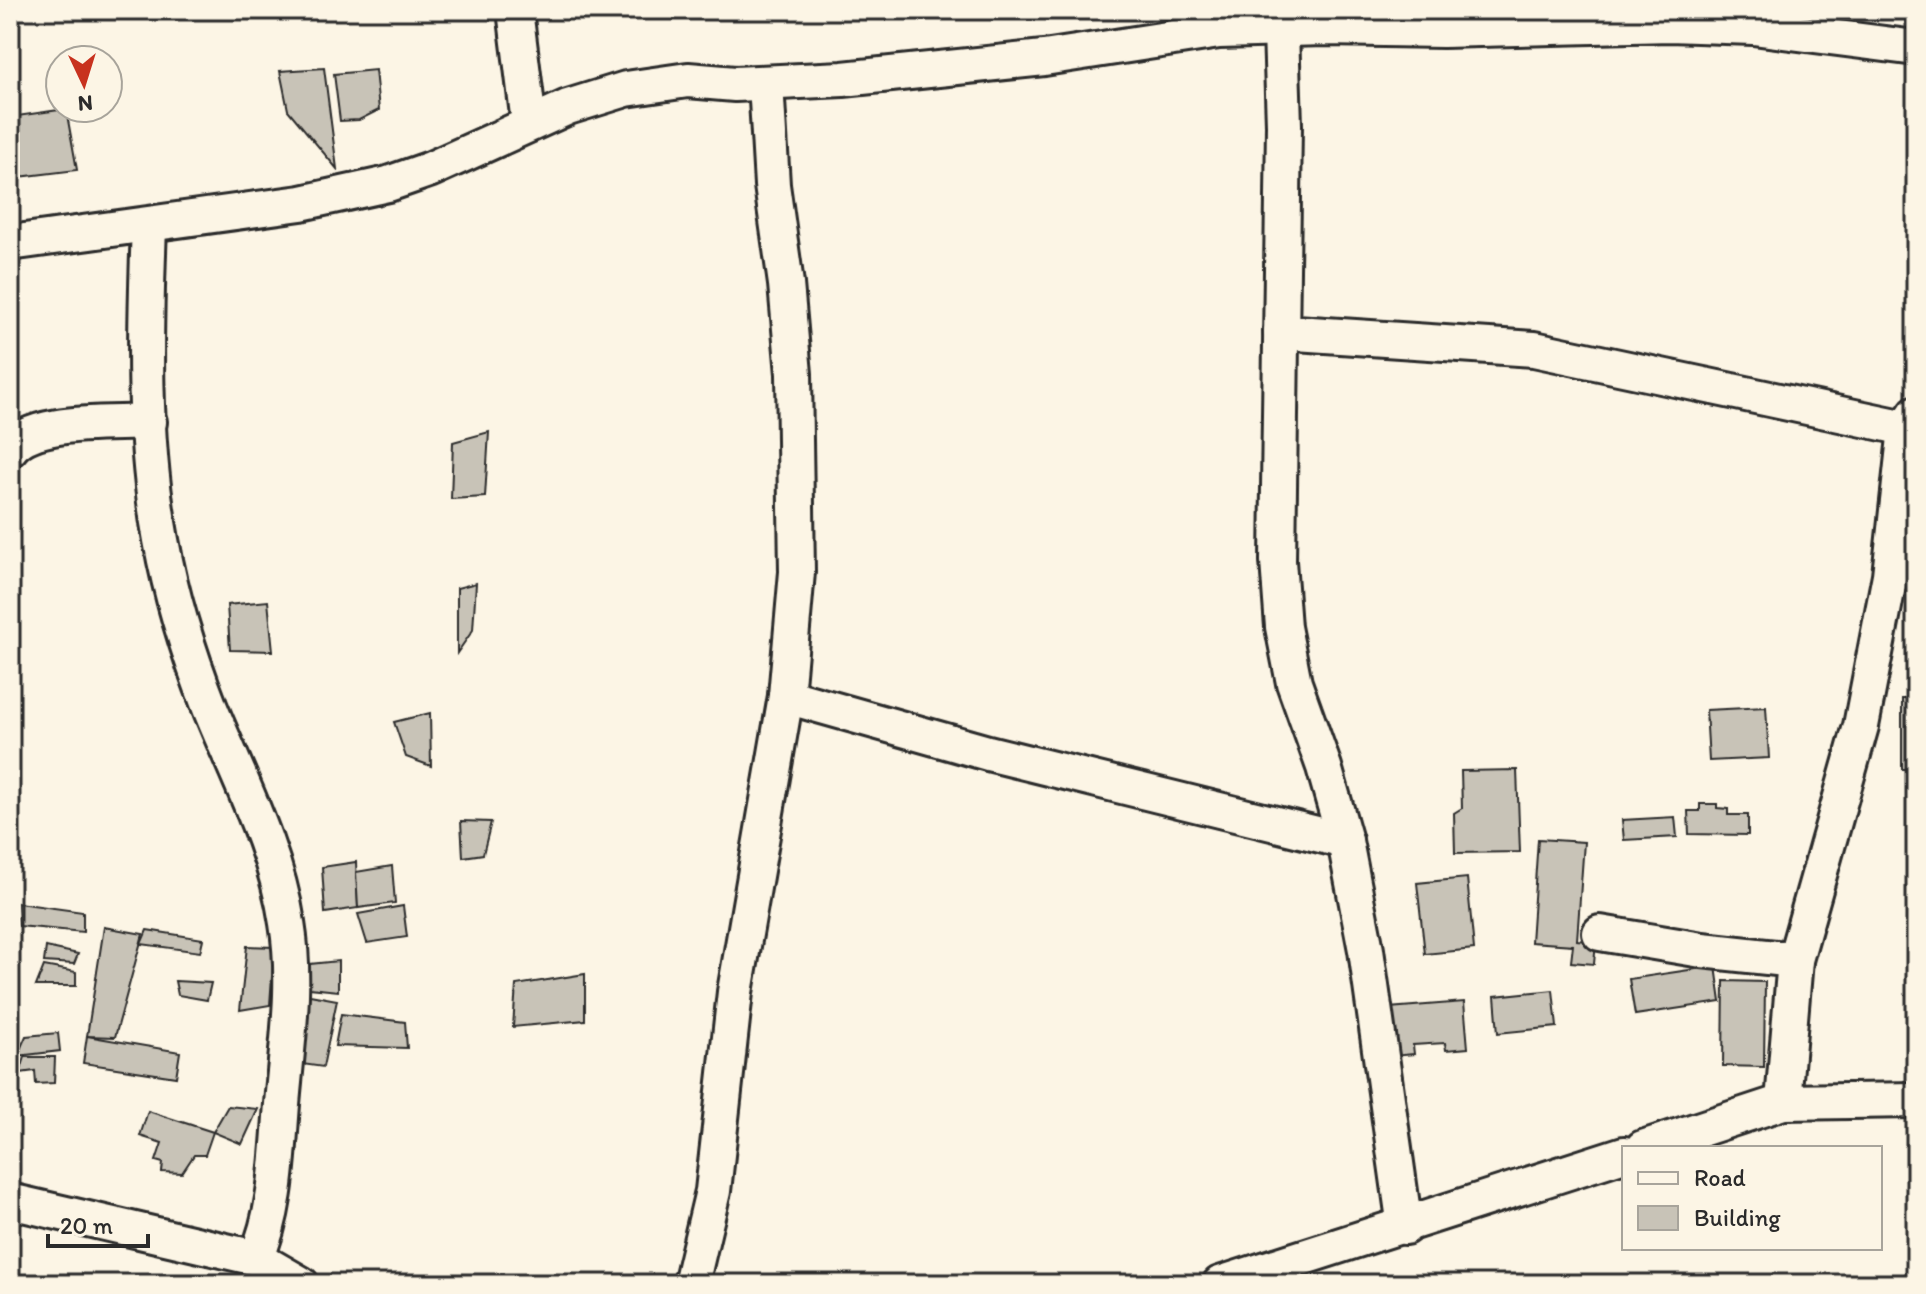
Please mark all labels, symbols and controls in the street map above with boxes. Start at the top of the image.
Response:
north arrow [44,44,124,124]
text: N [77,89,94,117]
legend [1622,1146,1882,1250]
text: Road [1694,1163,1746,1192]
scale bar [48,1198,148,1248]
text: Building [1694,1203,1781,1232]
text: 20 m [60,1211,113,1240]

